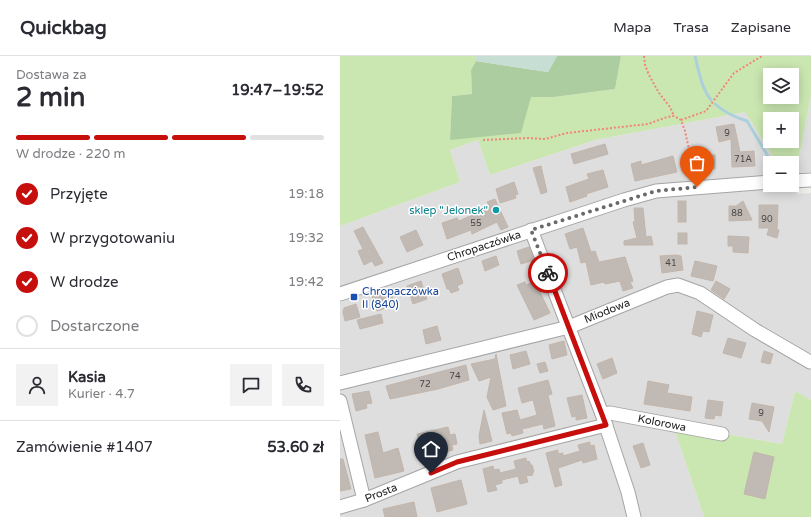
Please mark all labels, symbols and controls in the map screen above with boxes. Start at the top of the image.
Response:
text: Quickbag [20,17,107,39]
text: Mapa [613,19,651,36]
text: Trasa [673,19,709,36]
text: Zapisane [731,19,791,36]
text: Dostawa za [16,67,86,83]
map controls [763,68,799,192]
button: layers [763,68,799,104]
text: 19:47–19:52 [231,81,324,99]
text: 2 min [16,82,85,113]
button: + [763,112,799,148]
house number: 9 [724,128,730,139]
text: W drodze · 220 m [16,146,125,162]
pin [680,146,714,187]
icon: bag [686,152,708,174]
house number: 71A [734,154,752,165]
button: − [763,156,799,192]
icon: check [16,183,38,205]
text: Przyjęte [50,185,108,203]
text: 19:18 [288,186,324,202]
place label: sklep "Jelonek" [409,204,488,217]
marker: sklep "Jelonek" [491,205,501,215]
house number: 88 [731,208,743,219]
house number: 90 [761,214,773,225]
house number: 55 [470,218,482,229]
icon: check [16,227,38,249]
street label: Chropaczówka [445,228,523,264]
text: W przygotowaniu [50,229,175,247]
text: 19:32 [288,230,324,246]
courier [528,253,568,293]
house number: 41 [665,258,677,269]
icon: bike [537,262,559,284]
icon: check [16,271,38,293]
text: W drodze [50,273,119,291]
text: 19:42 [288,274,324,290]
place label: Chropaczówka II (840) [362,285,439,311]
marker: Chropaczówka II (840) [349,292,359,302]
street label: Miodowa [582,296,632,326]
text: Dostarczone [50,317,139,335]
button: person [16,364,58,406]
button: chat [230,364,272,406]
button: phone [282,364,324,406]
text: Kasia [68,368,106,386]
house number: 74 [449,371,461,382]
house number: 72 [419,379,431,390]
text: Kurier · 4.7 [68,386,135,402]
house number: 9 [758,408,764,419]
street label: Kolorowa [637,412,687,434]
pin [414,432,448,473]
text: Zamówienie #1407 [16,438,153,456]
text: 53.60 zł [267,438,324,456]
icon: home [420,438,442,460]
street label: Prosta [363,481,399,505]

